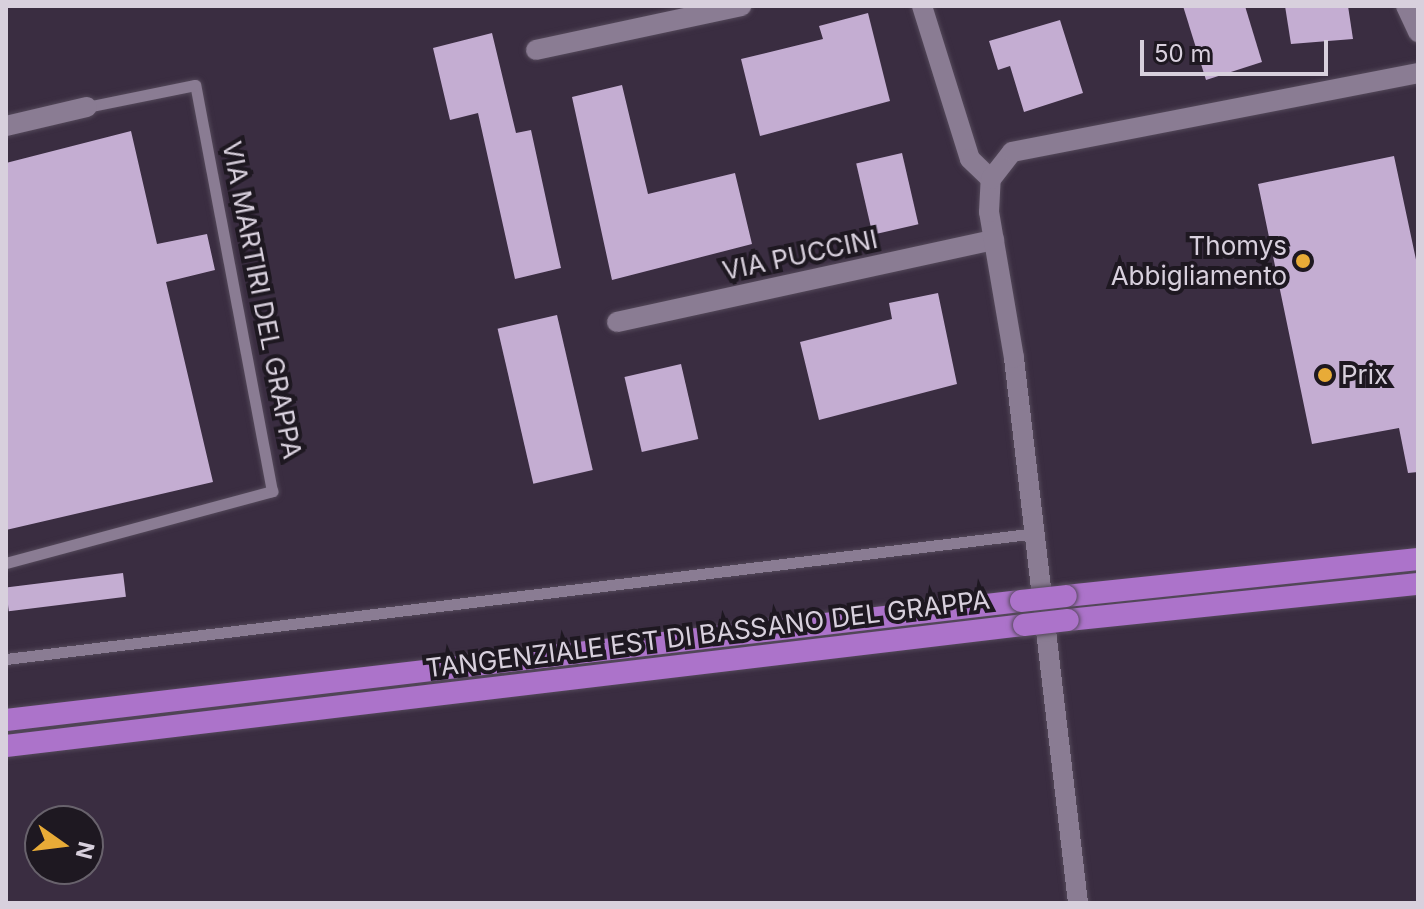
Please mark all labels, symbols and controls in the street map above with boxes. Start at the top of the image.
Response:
scale bar [1144,24,1332,74]
text: 50 m [1154,39,1212,68]
street label: VIA MARTIRI DEL GRAPPA [216,139,308,461]
street label: VIA PUCCINI [720,223,880,287]
place label: Thomys Abbigliamento [1111,230,1287,292]
marker: Thomys Abbigliamento [1294,252,1312,270]
place label: Prix [1341,359,1388,391]
marker: Prix [1316,366,1334,384]
street label: TANGENZIALE EST DI BASSANO DEL GRAPPA [424,584,992,684]
north arrow [24,805,104,885]
text: N [71,839,100,862]

